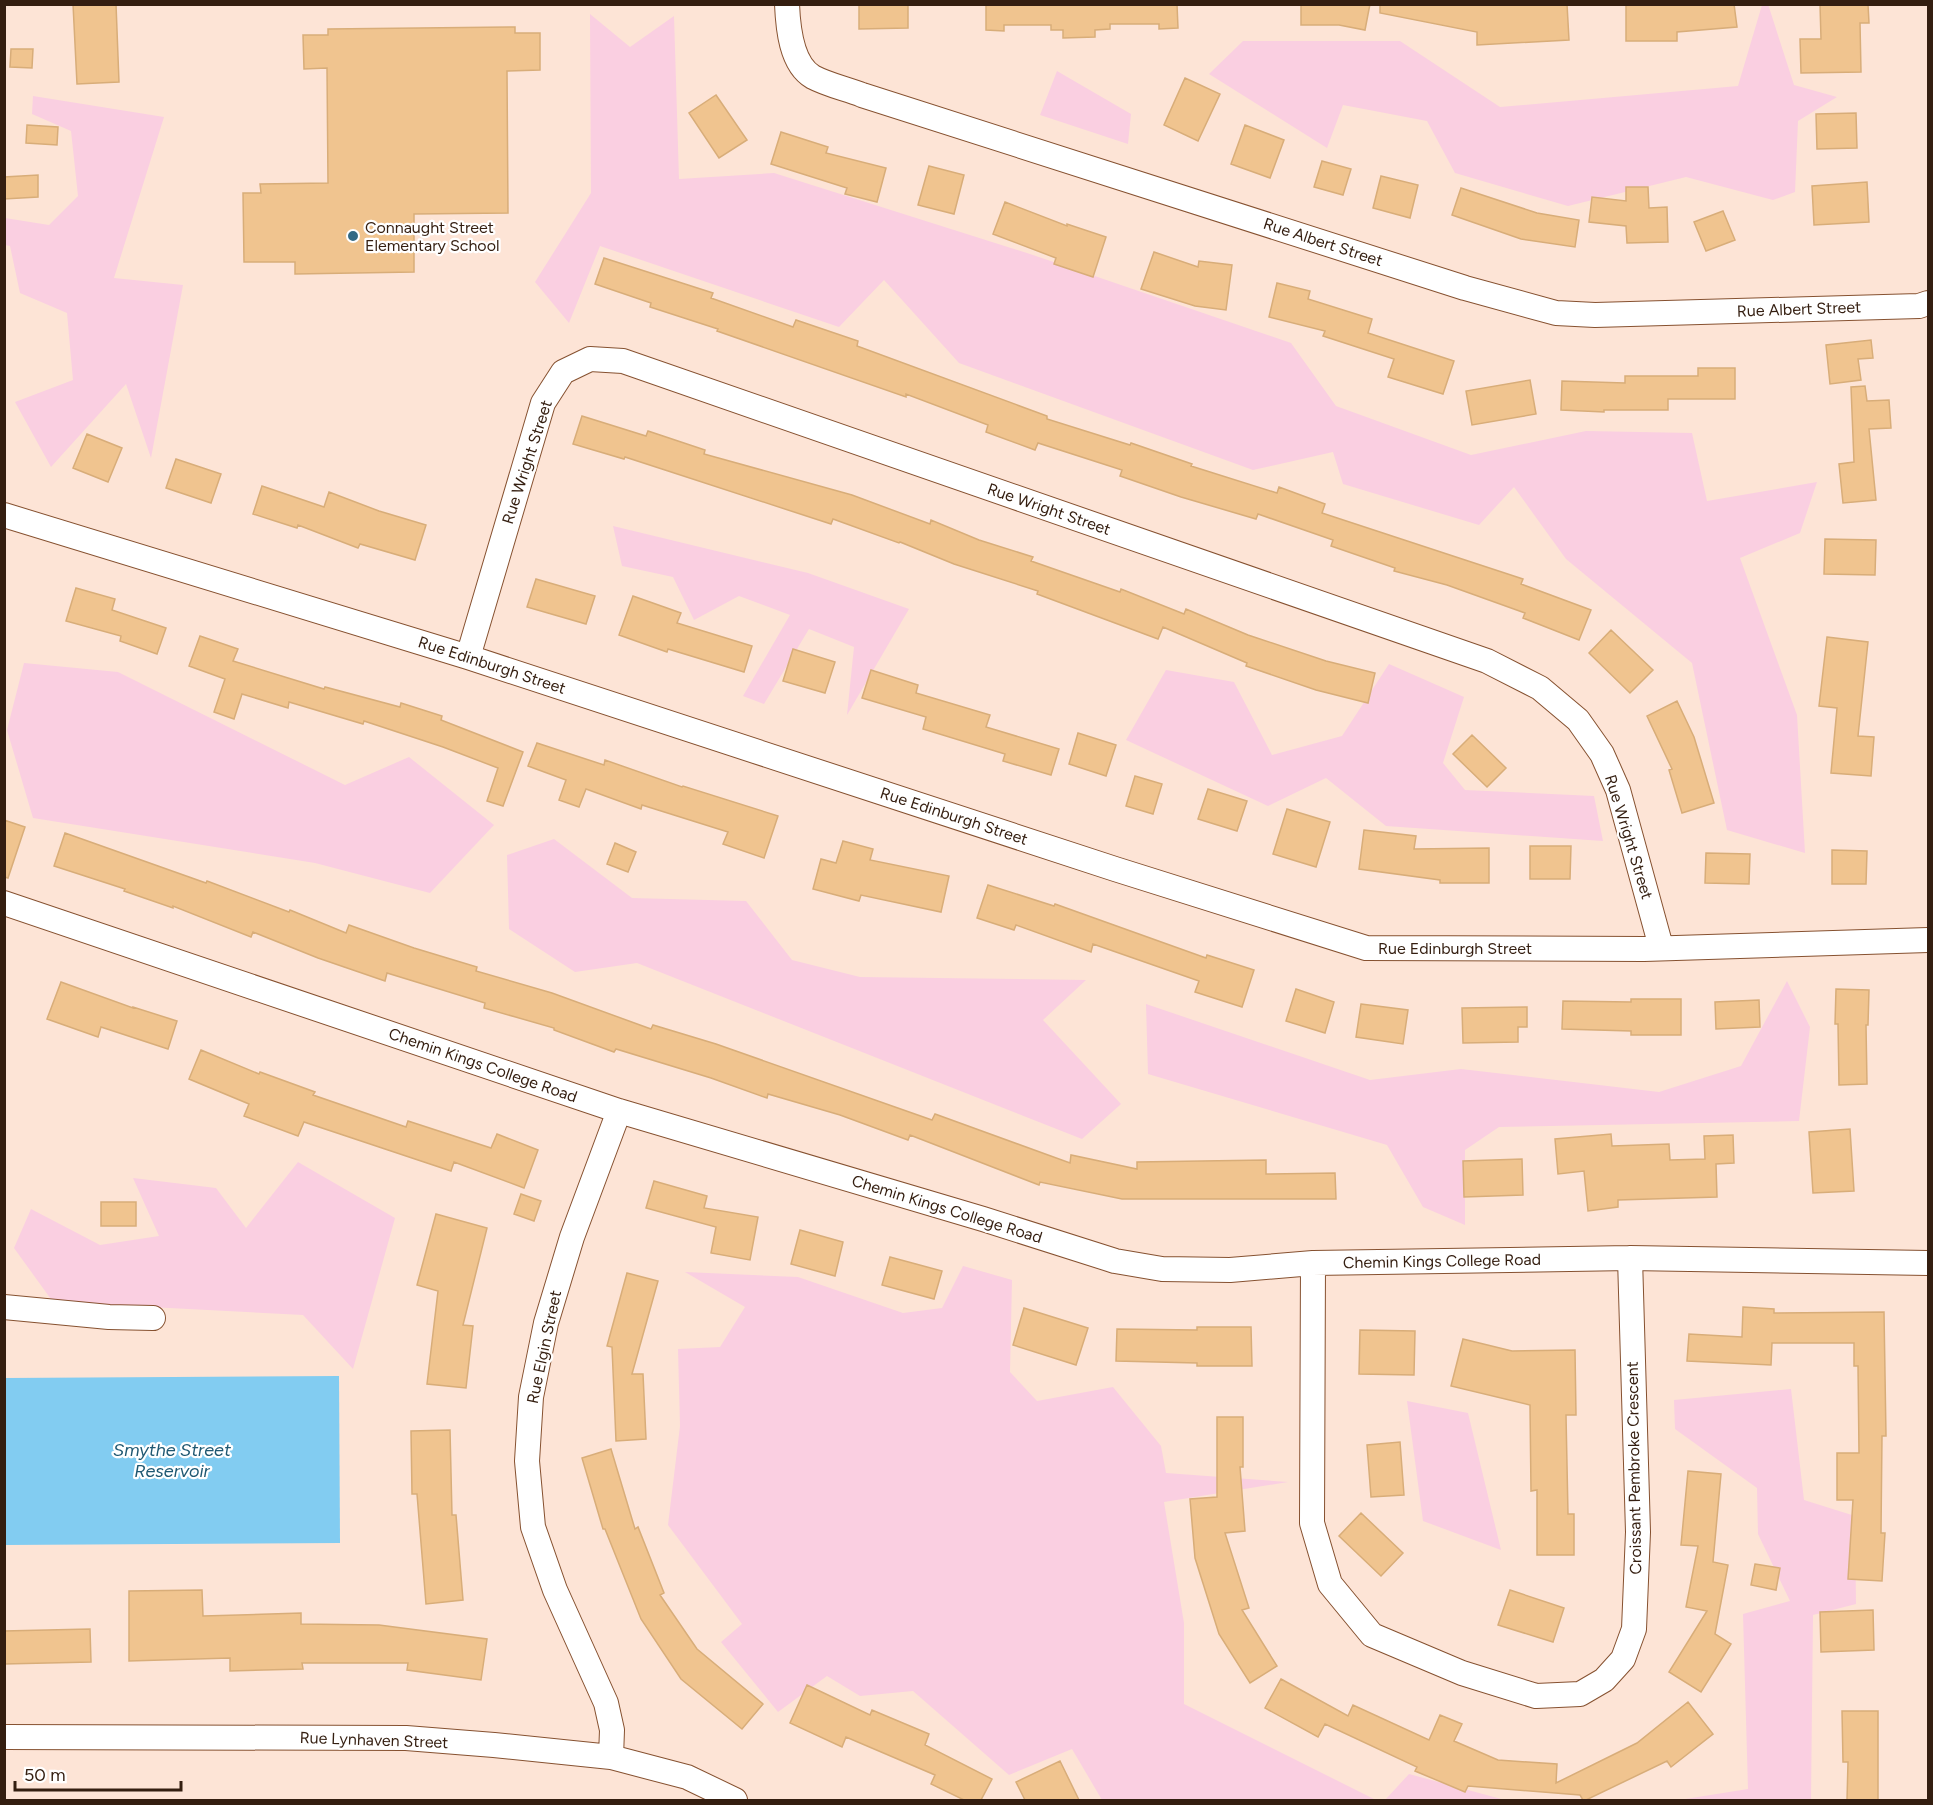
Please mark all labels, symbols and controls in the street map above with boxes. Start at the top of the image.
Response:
street label: Rue Albert Street [1261,214,1385,270]
place label: Connaught Street Elementary School [365,218,499,255]
marker: Connaught Street Elementary School [346,229,360,243]
street label: Rue Albert Street [1737,297,1861,321]
street label: Rue Wright Street [498,398,556,526]
street label: Rue Wright Street [985,479,1113,539]
street label: Rue Edinburgh Street [416,632,568,698]
street label: Rue Wright Street [1601,772,1657,902]
street label: Rue Edinburgh Street [878,783,1030,849]
street label: Rue Edinburgh Street [1378,939,1532,958]
street label: Chemin Kings College Road [386,1024,580,1106]
street label: Chemin Kings College Road [849,1171,1045,1247]
street label: Chemin Kings College Road [1343,1250,1541,1272]
street label: Rue Elgin Street [523,1289,565,1405]
street label: Croissant Pembroke Crescent [1623,1361,1645,1575]
water label: Smythe Street Reservoir [113,1439,231,1482]
street label: Rue Lynhaven Street [299,1728,449,1752]
scale bar [15,1754,182,1792]
text: 50 m [24,1764,66,1786]

